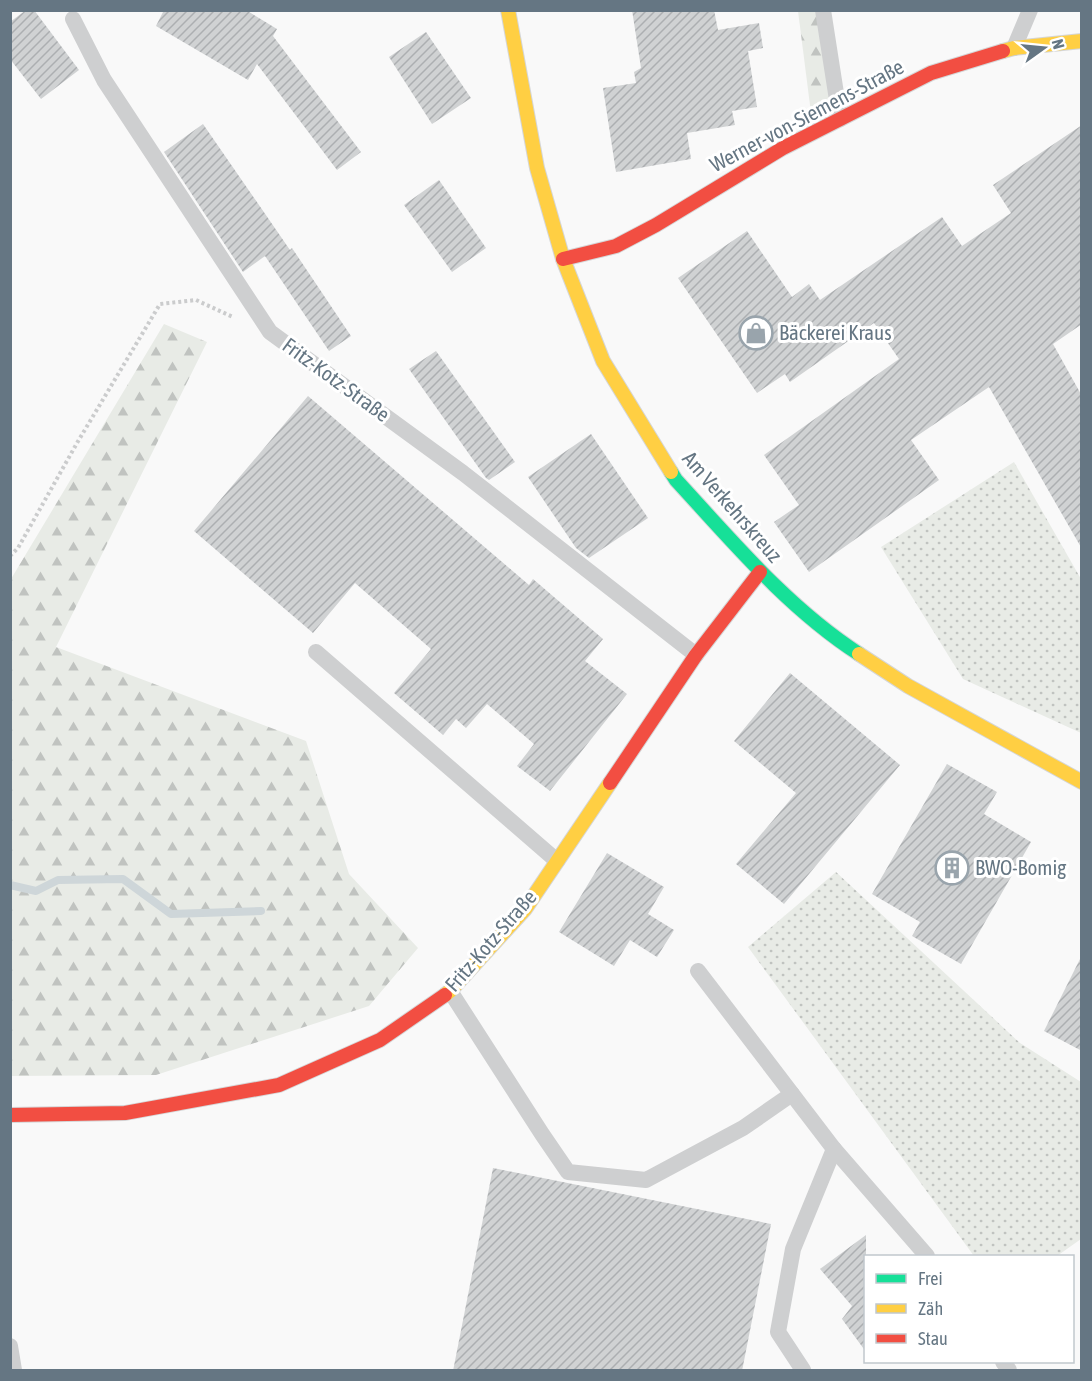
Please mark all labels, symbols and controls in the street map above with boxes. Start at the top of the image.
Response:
north arrow [1014,18,1074,78]
text: N [1049,37,1068,51]
street label: Werner-von-Siemens-Straße [706,54,907,176]
shop icon: Bäckerei Kraus [738,315,774,351]
place label: Bäckerei Kraus [779,320,892,344]
street label: Fritz-Kotz-Straße [278,332,395,426]
street label: Am Verkehrskreuz [678,446,788,567]
building icon: BWO-Bomig [934,850,970,886]
place label: BWO-Bomig [975,855,1066,879]
street label: Fritz-Kotz-Straße [440,885,541,996]
legend [864,1255,1074,1363]
text: Frei [918,1268,943,1289]
text: Zäh [918,1298,943,1319]
text: Stau [918,1328,948,1349]

